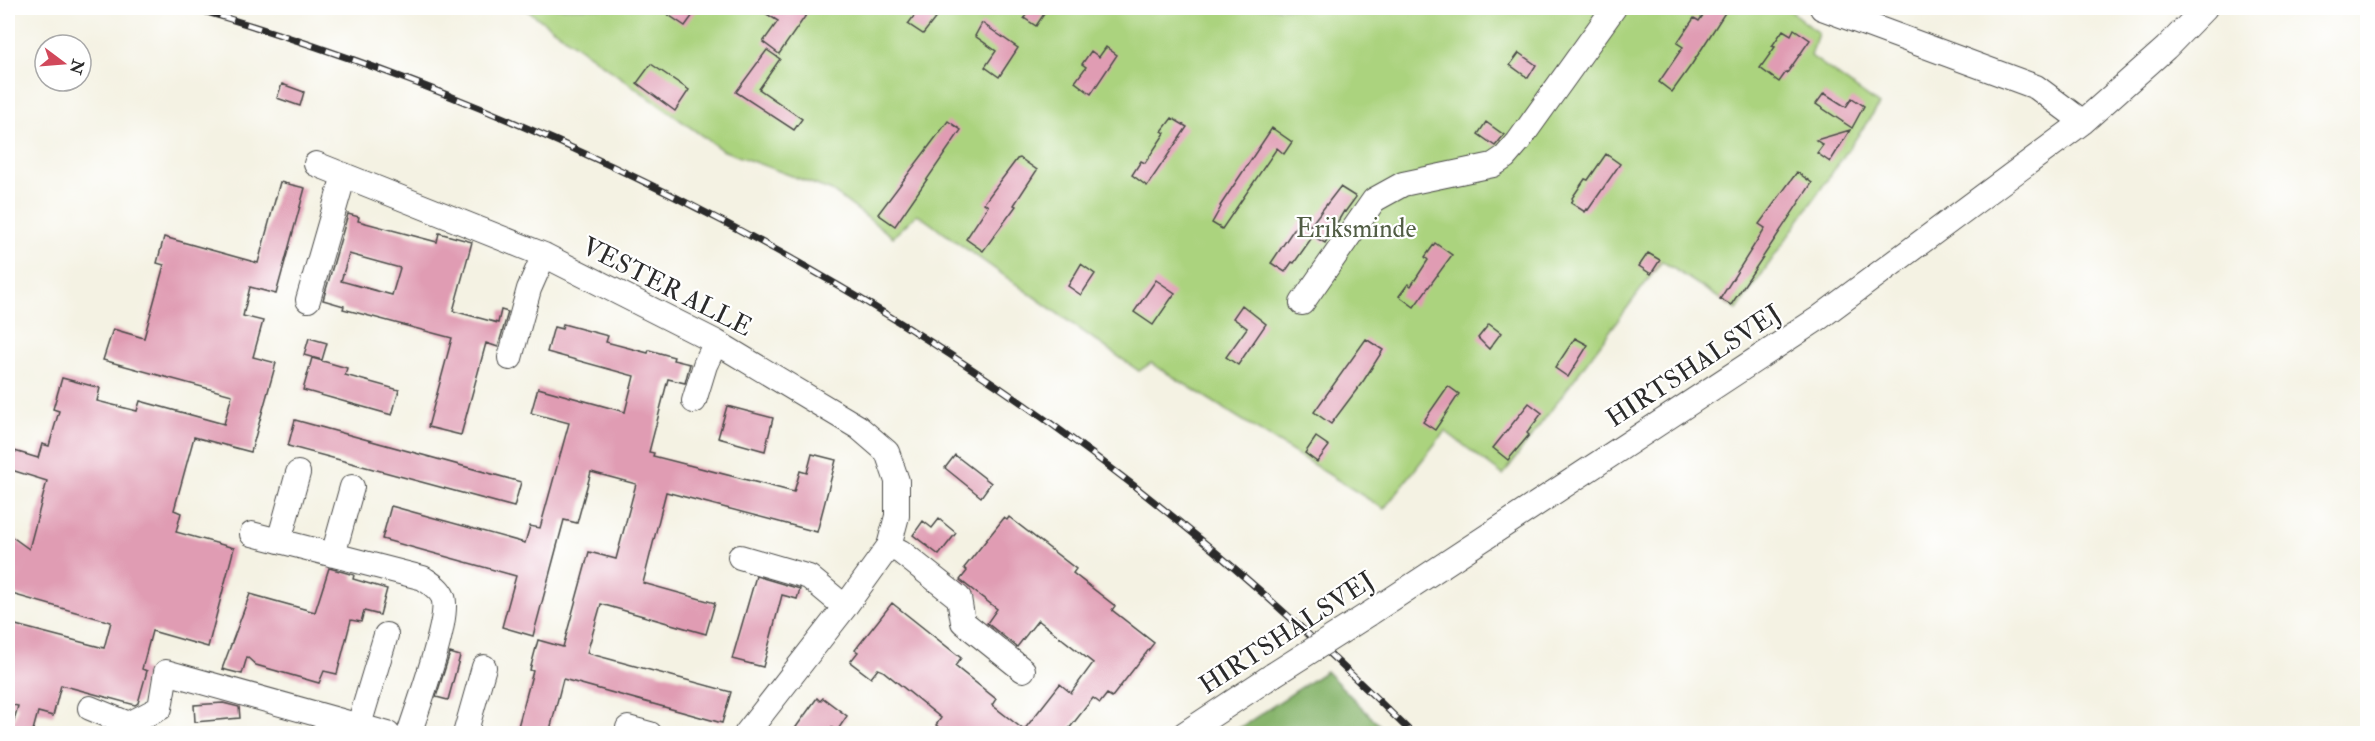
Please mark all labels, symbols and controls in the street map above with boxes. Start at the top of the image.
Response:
north arrow [33,33,93,93]
text: N [65,56,88,77]
park label: Eriksminde [1296,213,1416,245]
street label: VESTER ALLE [577,230,757,344]
street label: HIRTSHALSVEJ [1600,297,1788,435]
street label: HIRTSHALSVEJ [1193,564,1381,702]

